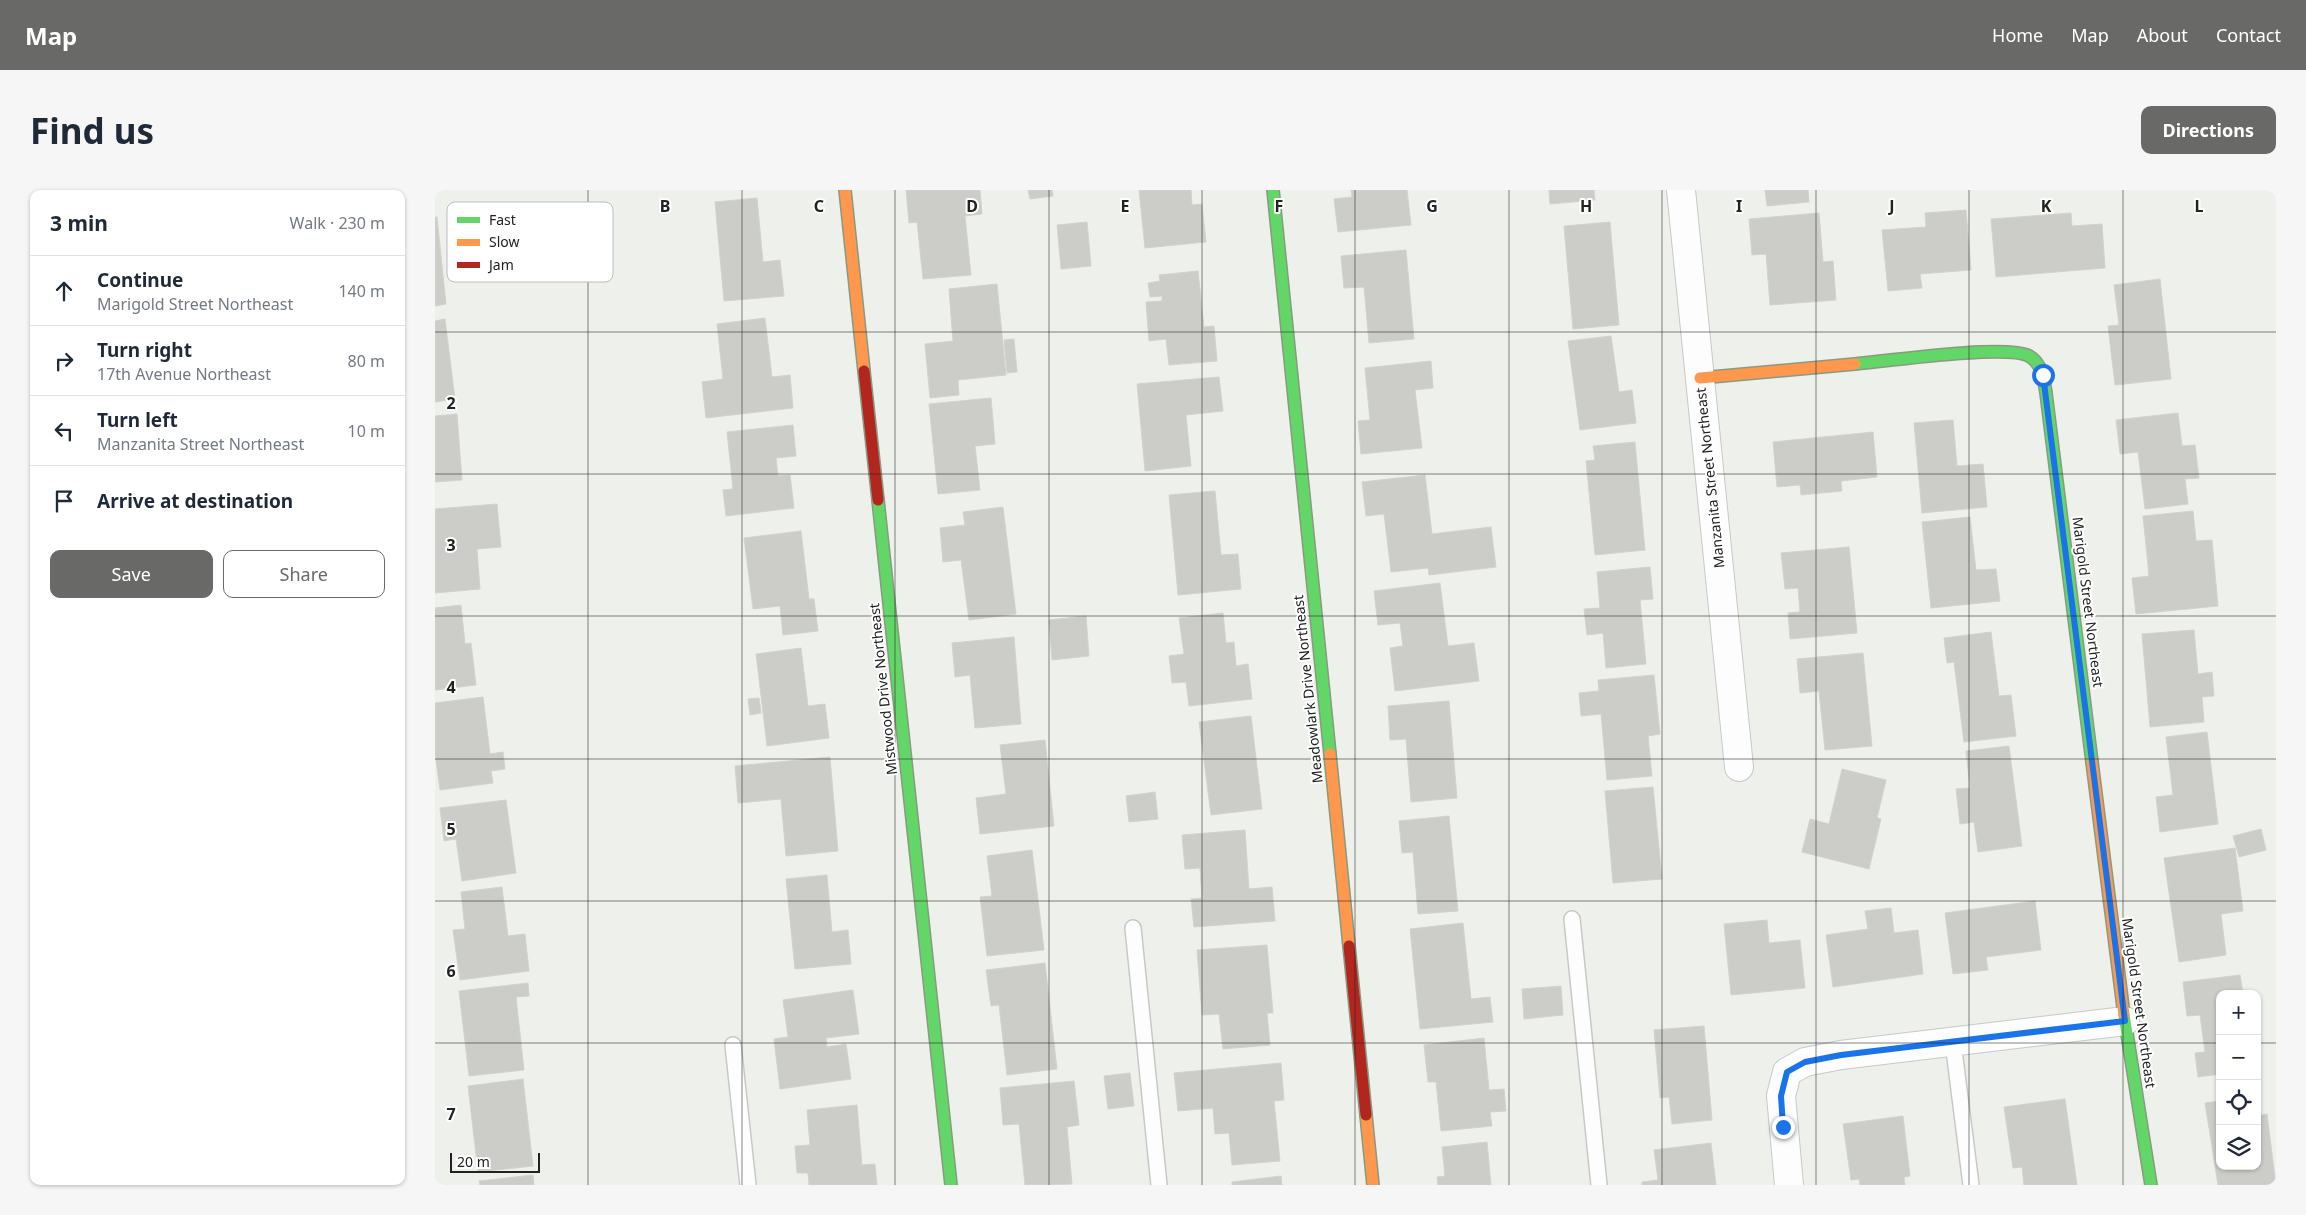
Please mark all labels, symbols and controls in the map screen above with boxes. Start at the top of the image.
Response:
text: Map [25,19,77,52]
text: Home [1992,23,2043,47]
text: Map [2071,23,2109,47]
text: About [2137,23,2188,47]
text: Contact [2216,23,2281,47]
button: Directions [2141,106,2276,154]
text: Find us [30,107,154,154]
text: B [660,195,670,217]
text: C [814,195,824,217]
text: D [966,195,978,217]
text: E [1121,195,1130,217]
text: F [1275,195,1283,217]
text: G [1426,195,1438,217]
text: H [1580,195,1592,217]
text: I [1736,195,1742,217]
text: J [1887,195,1895,217]
text: K [2041,195,2052,217]
text: L [2195,195,2204,217]
legend [447,202,613,282]
text: 3 min [50,209,108,237]
text: Fast [489,210,516,229]
text: Walk · 230 m [290,212,385,234]
text: Slow [489,232,520,251]
text: Jam [487,255,514,274]
text: Continue [97,267,183,293]
icon: ahead [50,277,78,305]
text: 140 m [338,280,385,302]
text: Marigold Street Northeast [97,293,293,315]
text: Turn right [97,337,192,363]
icon: right [50,347,78,375]
text: 80 m [348,350,385,372]
text: 17th Avenue Northeast [97,363,271,385]
route start [2032,364,2055,387]
street label: Manzanita Street Northeast [1691,387,1728,569]
text: 2 [446,392,456,414]
text: Turn left [97,407,178,433]
icon: left [50,417,78,445]
text: 10 m [348,420,385,442]
text: Manzanita Street Northeast [97,433,304,455]
icon: arrive [50,487,78,515]
text: Arrive at destination [97,488,293,514]
street label: Marigold Street Northeast [2069,516,2108,688]
text: 3 [446,534,456,556]
button: Save [50,550,213,598]
button: Share [223,550,385,598]
street label: Meadowlark Drive Northeast [1288,594,1327,784]
street label: Mistwood Drive Northeast [864,602,901,776]
text: 4 [446,676,456,698]
text: 5 [446,818,456,840]
street label: Marigold Street Northeast [2118,917,2161,1089]
text: 6 [446,960,456,982]
map controls [2216,990,2261,1170]
button: + [2216,990,2261,1035]
button: − [2216,1035,2261,1080]
button: locate [2216,1080,2261,1125]
text: 7 [446,1103,456,1125]
route end [1772,1116,1795,1139]
button: layers [2216,1125,2261,1170]
scale bar [450,1150,540,1173]
text: 20 m [457,1152,490,1171]

